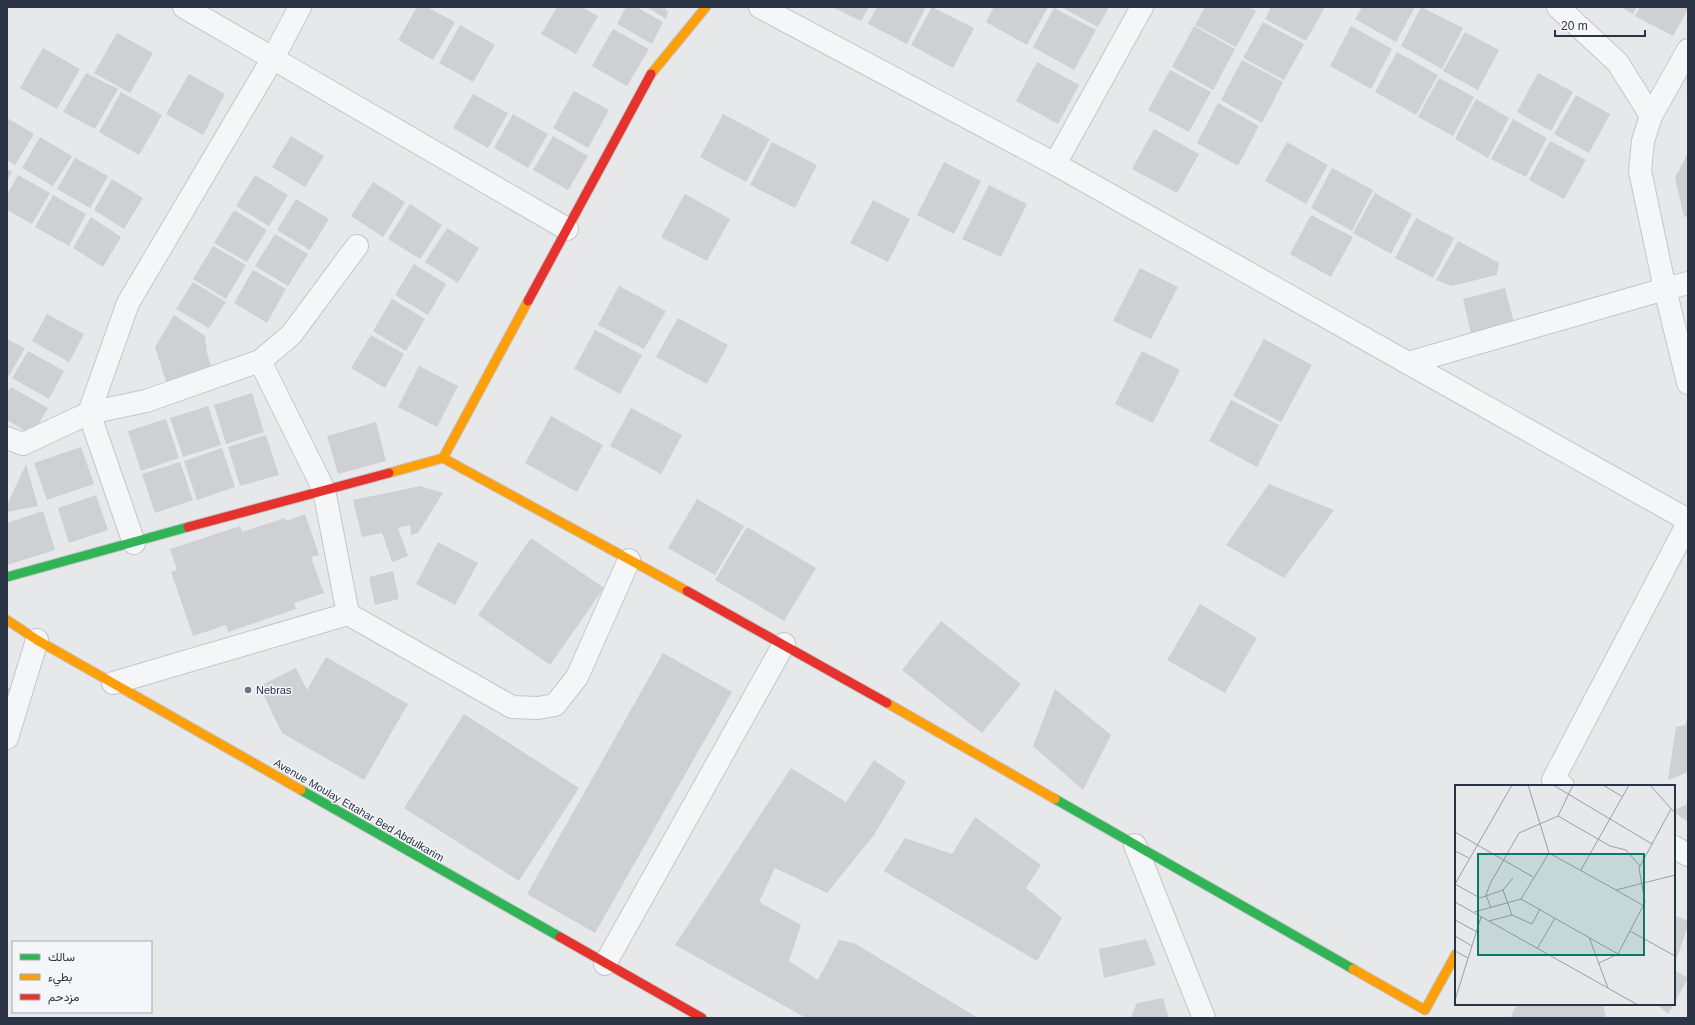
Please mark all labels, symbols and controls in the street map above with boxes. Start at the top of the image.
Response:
scale bar [1555,12,1645,38]
text: 20 m [1561,19,1588,33]
place label: Nebras [256,684,292,696]
marker: Nebras [243,685,253,695]
street label: Avenue Moulay Ettahar Bed Abdulkarim [272,756,446,864]
inset map [1455,785,1675,1005]
legend [12,941,152,1013]
text: سالك [48,950,75,964]
text: بطيء [48,970,72,987]
text: مزدحم [48,990,79,1005]

